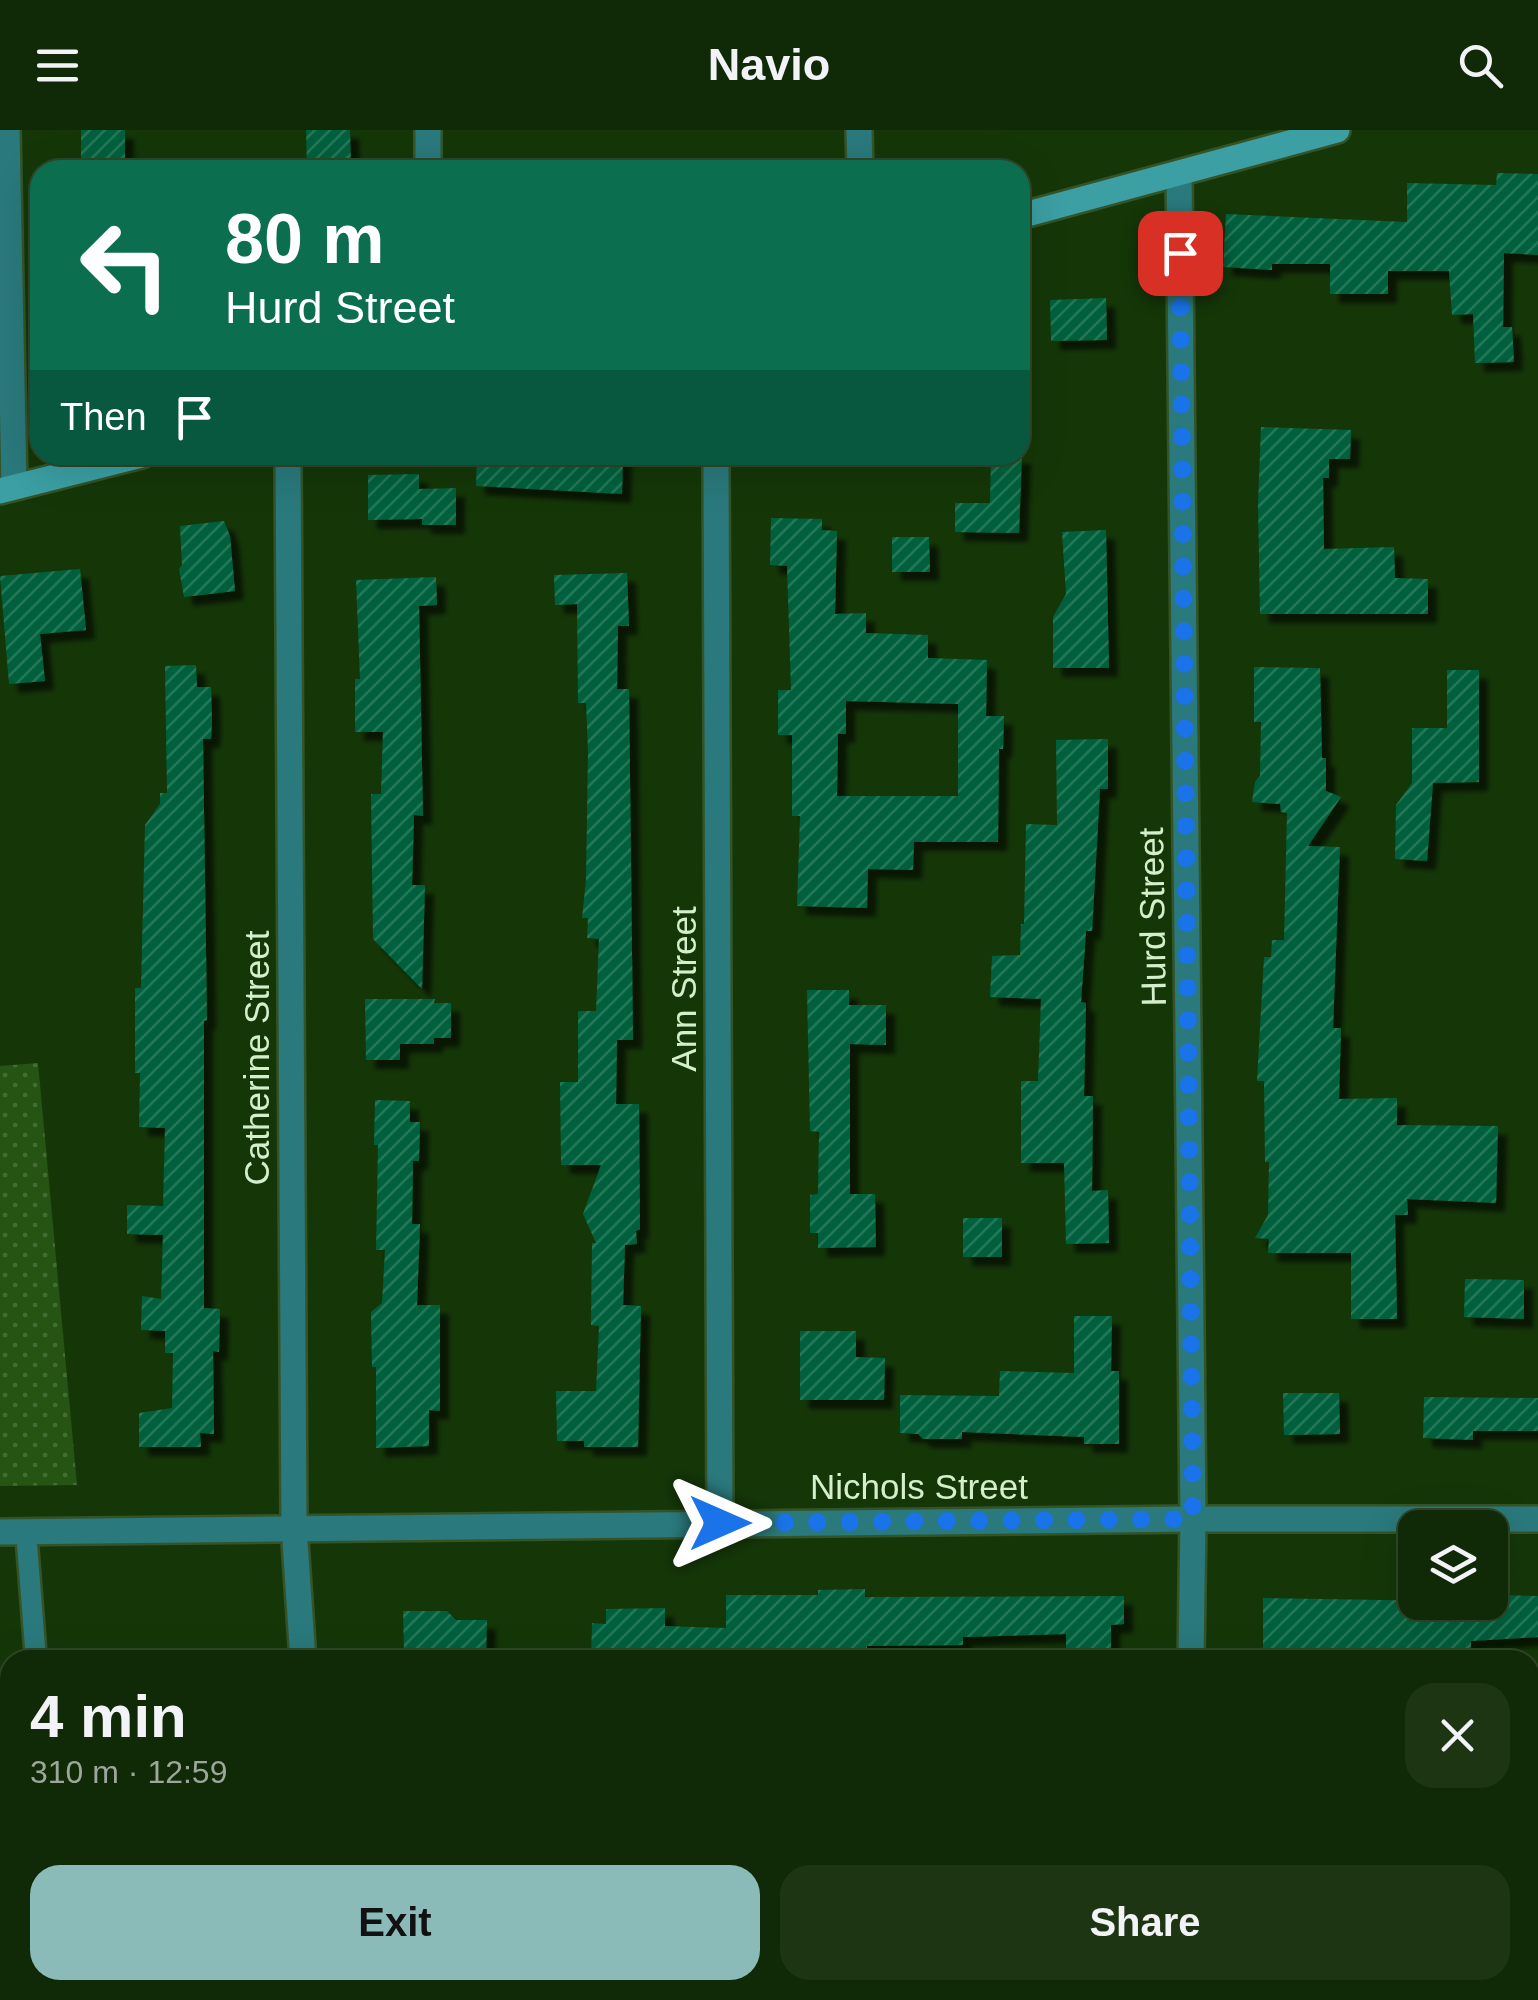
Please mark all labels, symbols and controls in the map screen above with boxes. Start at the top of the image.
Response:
icon: menu [30,38,85,93]
icon: search [1453,38,1508,93]
text: Navio [708,39,830,90]
icon: left [60,200,190,330]
text: 80 m [225,200,385,278]
pin [1138,211,1223,296]
icon: arrive [1153,226,1208,281]
text: Hurd Street [225,282,455,333]
icon: arrive [167,390,222,445]
text: Then [60,396,147,438]
street label: Hurd Street [1131,827,1173,1007]
street label: Ann Street [664,906,703,1072]
street label: Catherine Street [237,930,276,1185]
street label: Nichols Street [810,1467,1028,1506]
position arrow [668,1471,772,1575]
map controls [1398,1510,1508,1620]
button: layers [1398,1510,1508,1620]
text: 4 min [30,1683,187,1750]
button: close [1405,1683,1510,1788]
text: 310 m · 12:59 [30,1754,227,1790]
button: Exit [30,1865,760,1980]
button: Share [780,1865,1510,1980]

